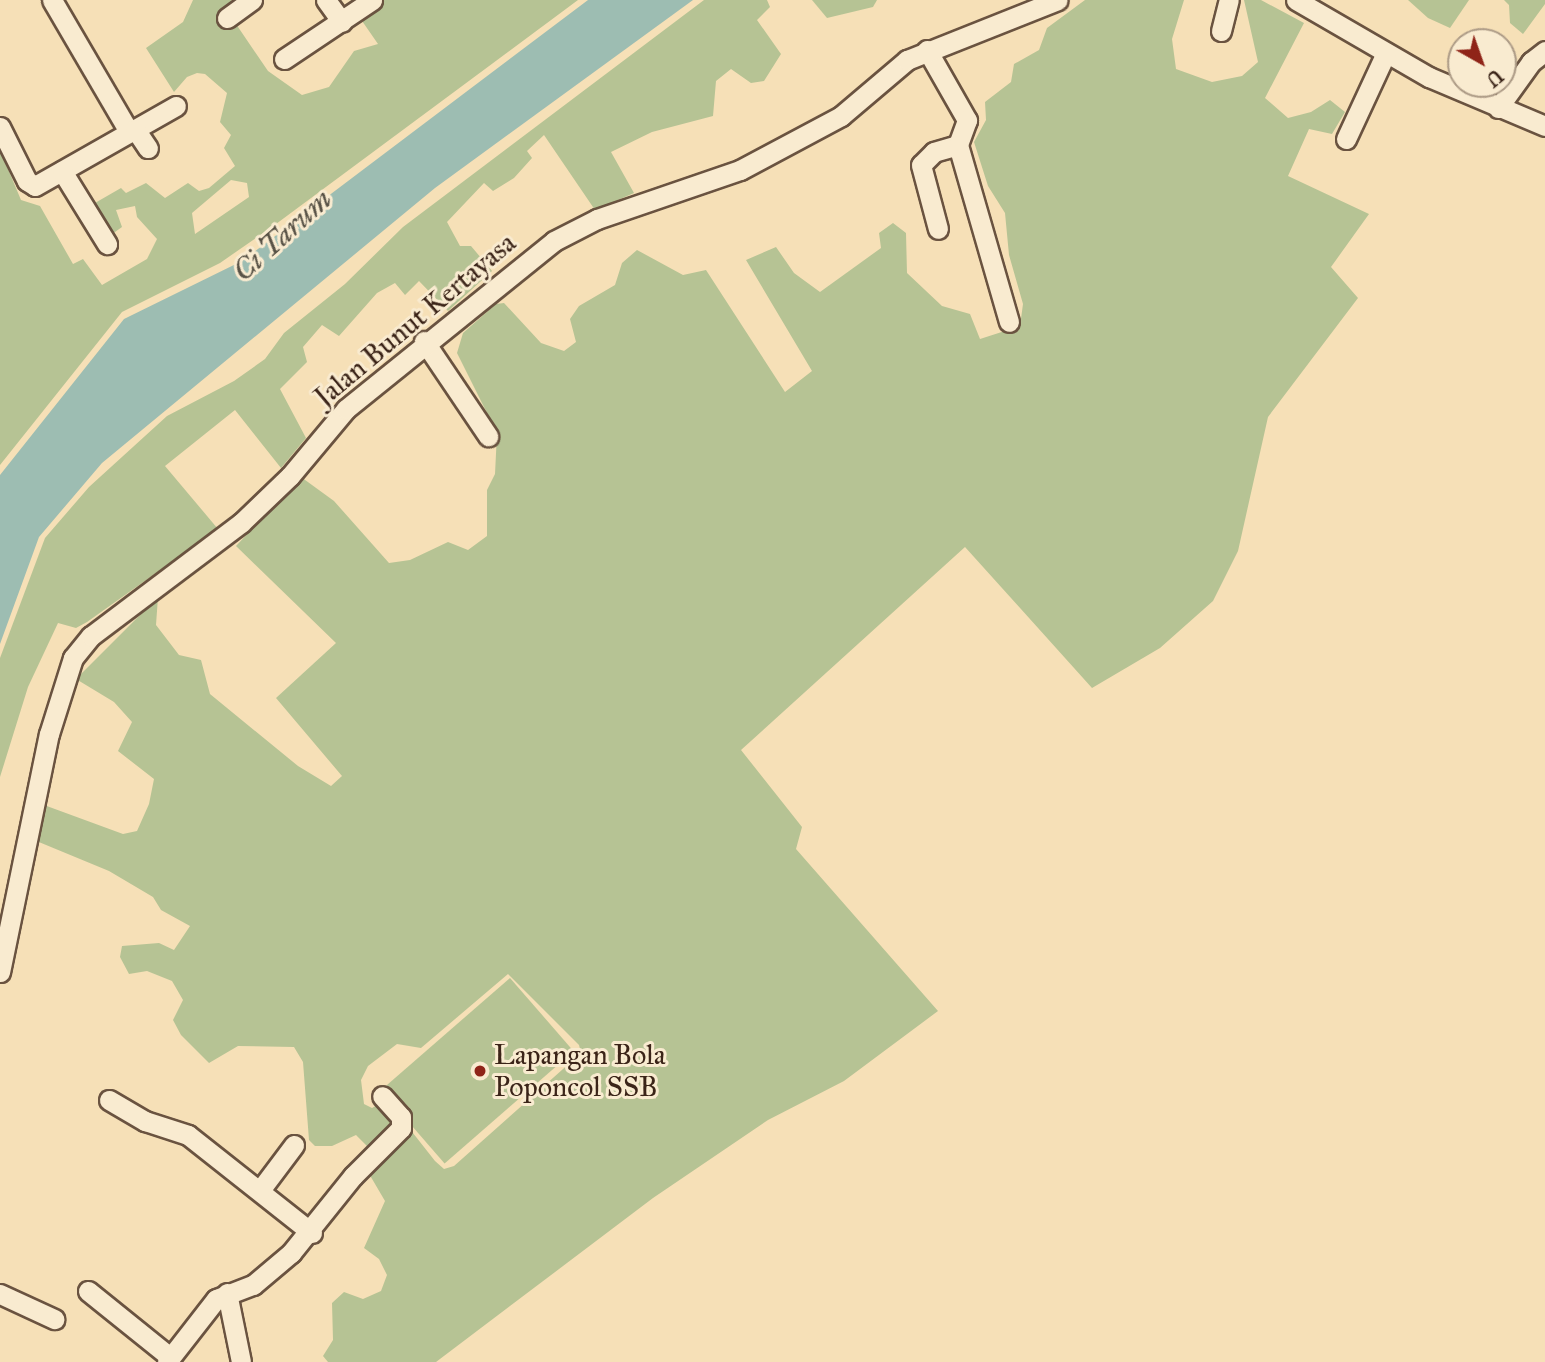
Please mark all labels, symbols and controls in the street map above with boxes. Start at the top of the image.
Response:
north arrow [1447,28,1517,98]
text: U [1481,64,1508,92]
water label: Ci Tarum [225,181,339,289]
street label: Jalan Bunut Kertayasa [308,226,522,414]
place label: Lapangan Bola Poponcol SSB [494,1038,666,1104]
marker: Lapangan Bola Poponcol SSB [472,1063,488,1079]

